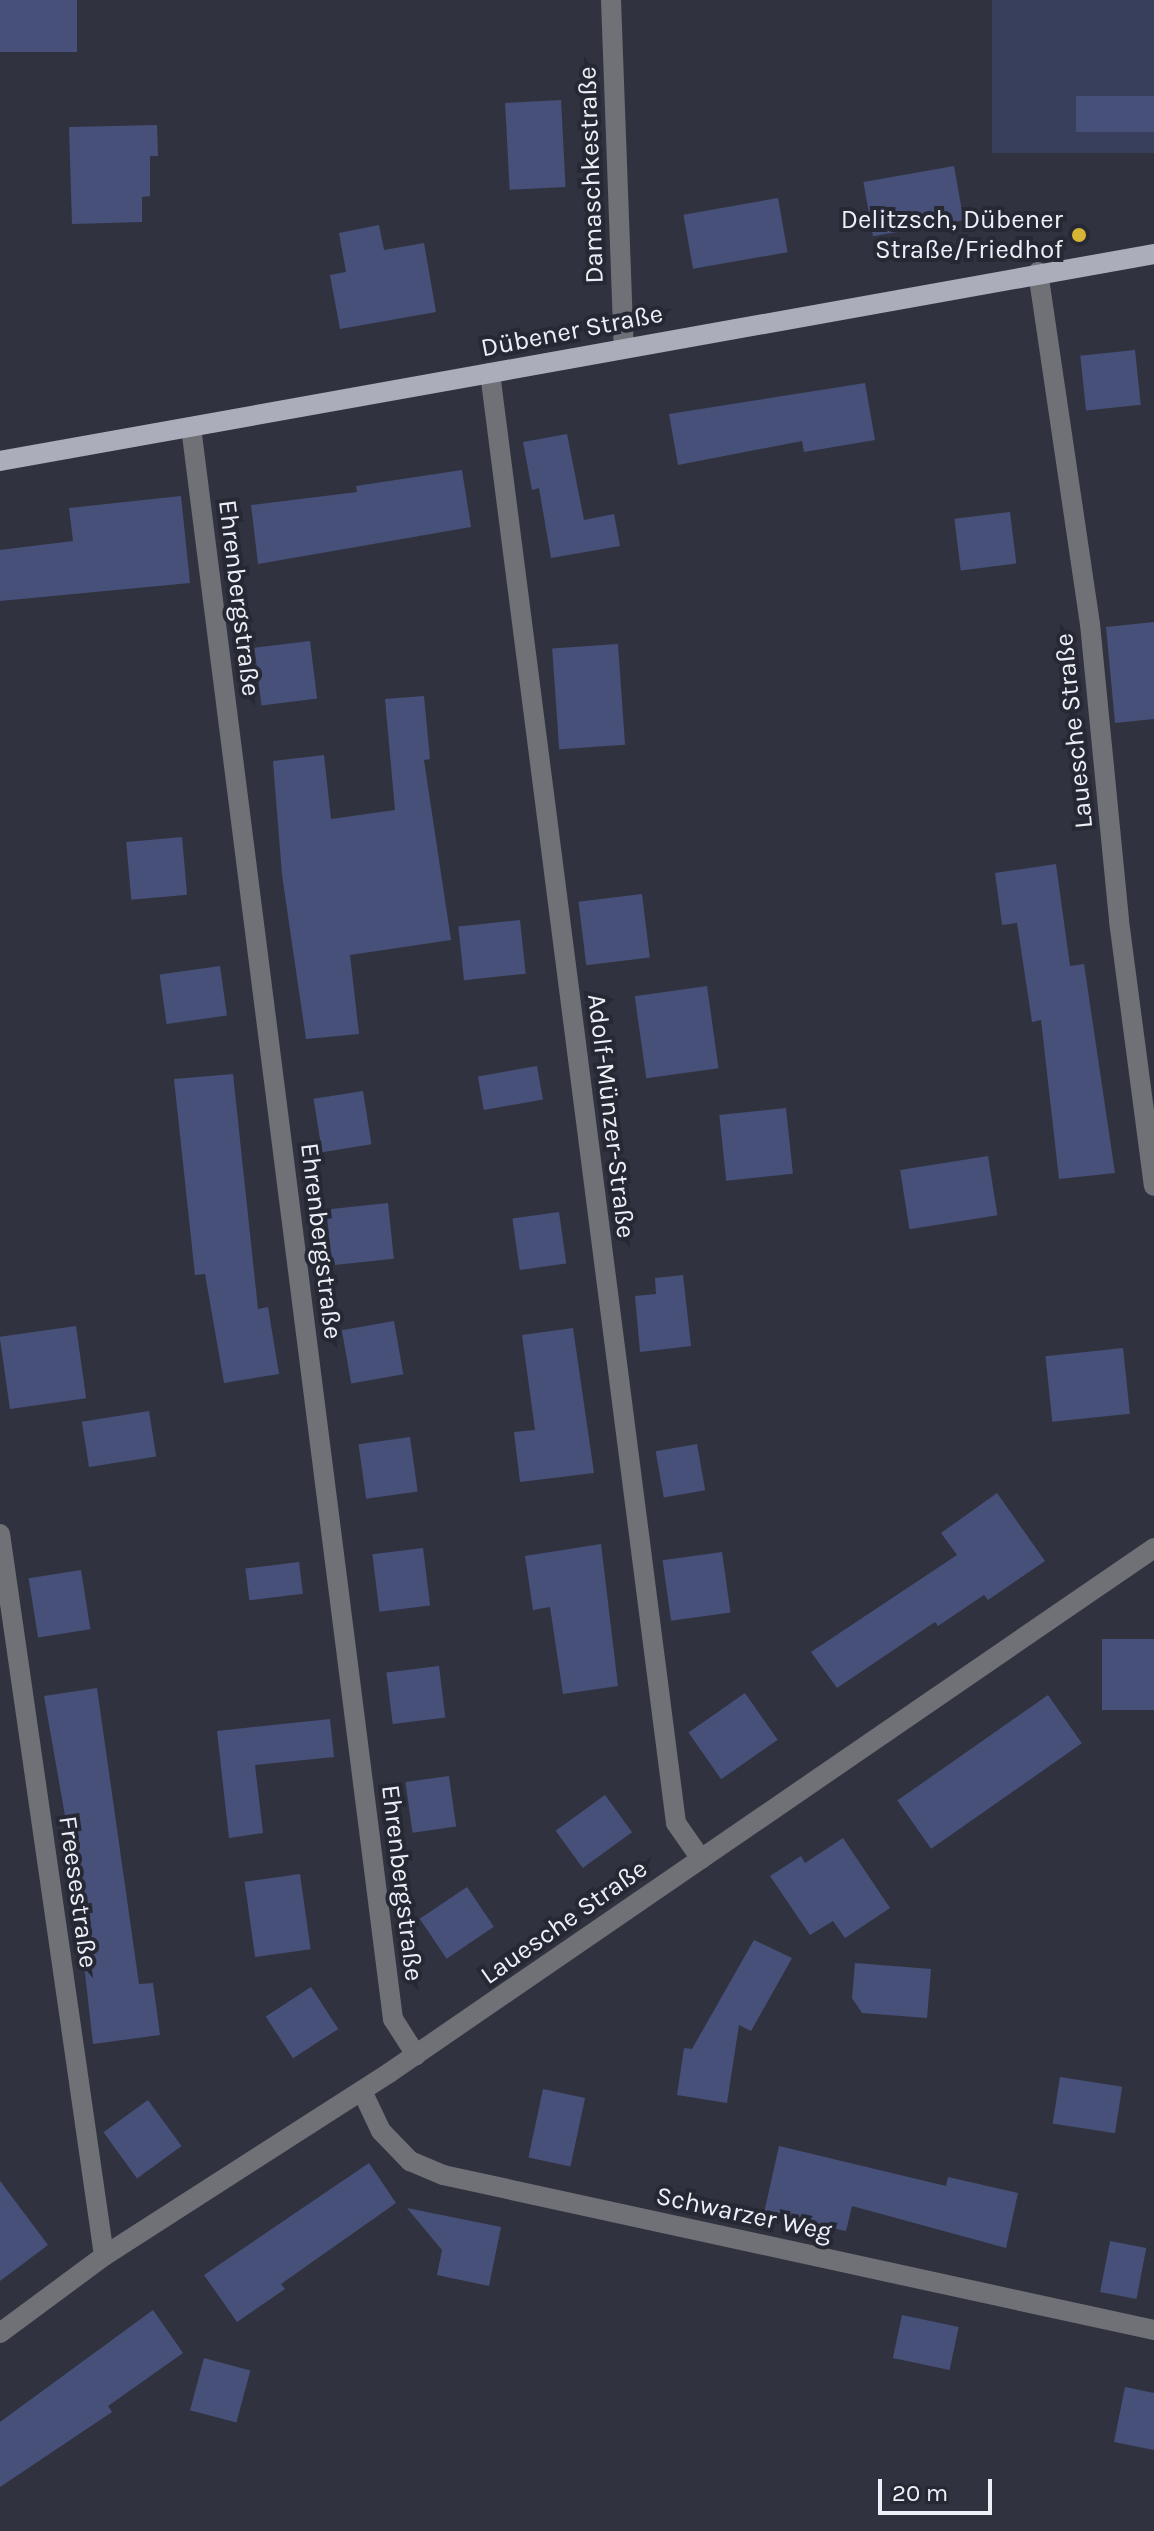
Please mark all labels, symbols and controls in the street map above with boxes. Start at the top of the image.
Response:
street label: Damaschkestraße [572,66,610,284]
place label: Delitzsch, Dübener Straße/Friedhof [841,204,1063,266]
marker: Delitzsch, Dübener Straße/Friedhof [1070,226,1088,244]
street label: Dübener Straße [478,298,666,364]
street label: Ehrenbergstraße [211,498,267,698]
street label: Lauesche Straße [1048,632,1100,830]
street label: Adolf-Münzer-Straße [581,992,641,1240]
street label: Ehrenbergstraße [293,1141,349,1341]
street label: Ehrenbergstraße [374,1783,430,1983]
street label: Freesestraße [52,1814,104,1970]
street label: Lauesche Straße [475,1853,653,1991]
street label: Schwarzer Weg [653,2180,835,2248]
scale bar [882,2463,996,2513]
text: 20 m [892,2479,948,2507]

